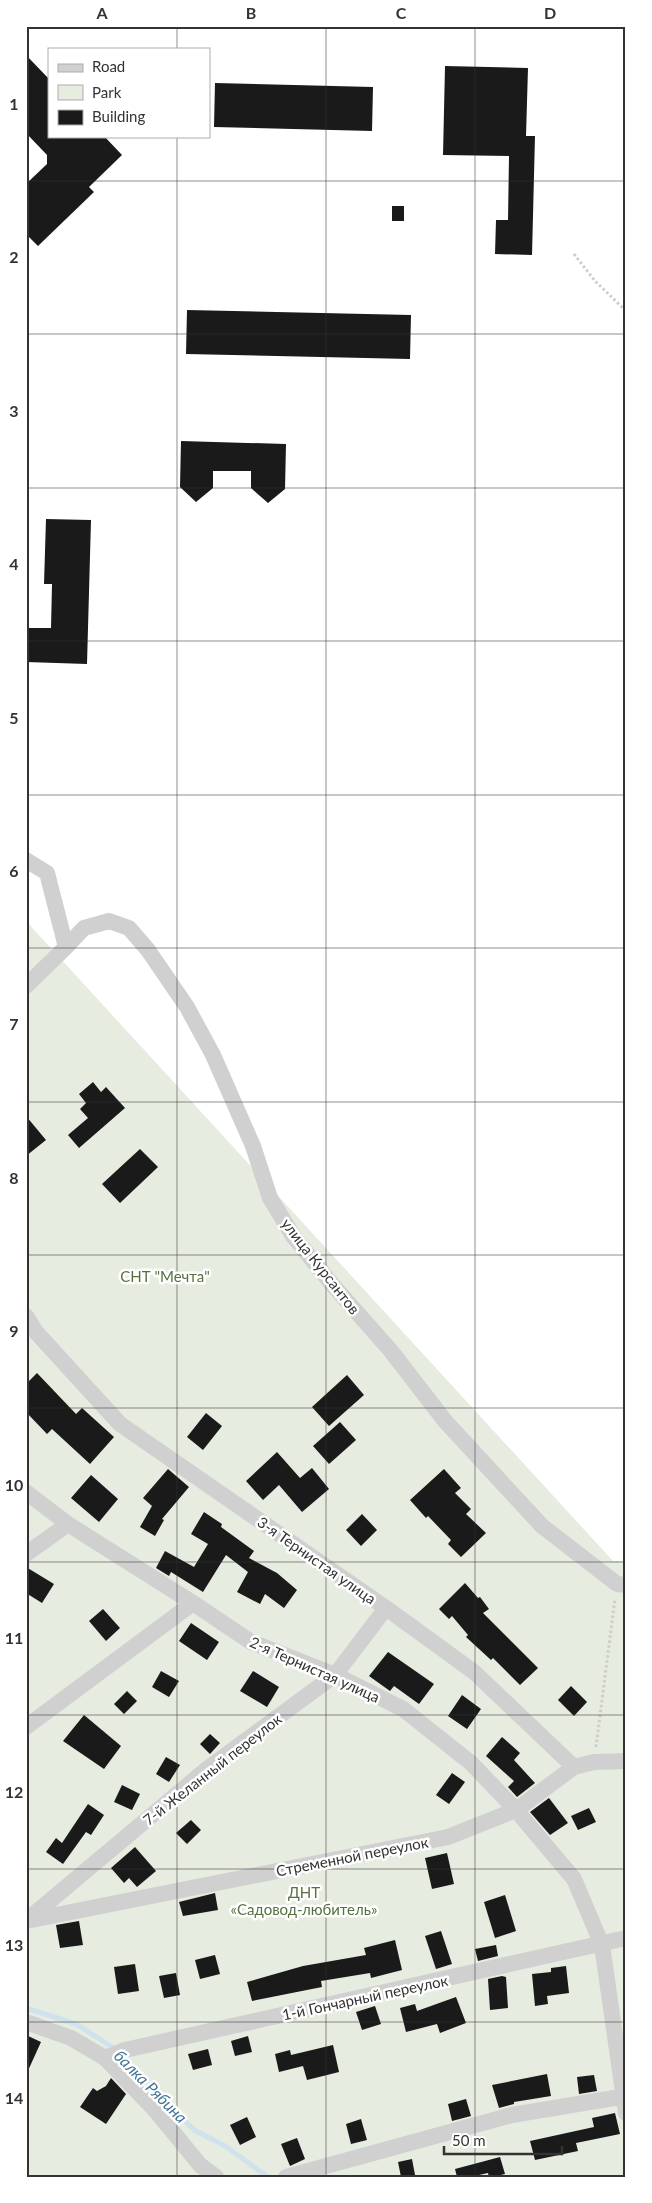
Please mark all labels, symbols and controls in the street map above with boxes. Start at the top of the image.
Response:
text: A [95,3,108,22]
text: B [246,3,256,22]
text: C [396,3,407,22]
text: D [544,3,556,22]
legend [48,48,210,138]
text: Road [92,57,125,75]
text: Park [92,83,122,101]
text: 1 [9,94,19,113]
text: Building [92,107,145,125]
text: 2 [9,247,19,266]
text: 3 [9,401,19,420]
text: 4 [9,554,19,573]
text: 5 [9,708,19,727]
text: 6 [9,861,19,880]
text: 7 [9,1014,19,1033]
text: 8 [9,1168,19,1187]
street label: улица Курсантов [278,1215,364,1317]
park label: СНТ "Мечта" [120,1267,210,1285]
text: 9 [9,1321,19,1340]
text: 10 [5,1475,23,1494]
street label: 3-я Тернистая улица [254,1512,380,1608]
text: 11 [5,1628,23,1647]
street label: 2-я Тернистая улица [247,1632,383,1706]
street label: 7-й Желанный переулок [139,1709,285,1829]
text: 12 [5,1782,23,1801]
street label: Стременной переулок [274,1832,430,1880]
park label: ДНТ «Садовод-любитель» [231,1883,377,1918]
text: 13 [5,1935,23,1954]
street label: 1-й Гончарный переулок [280,1971,450,2023]
water label: балка Рябина [111,2046,191,2126]
text: 14 [5,2088,23,2107]
scale bar [444,2123,562,2155]
text: 50 m [452,2131,486,2149]

